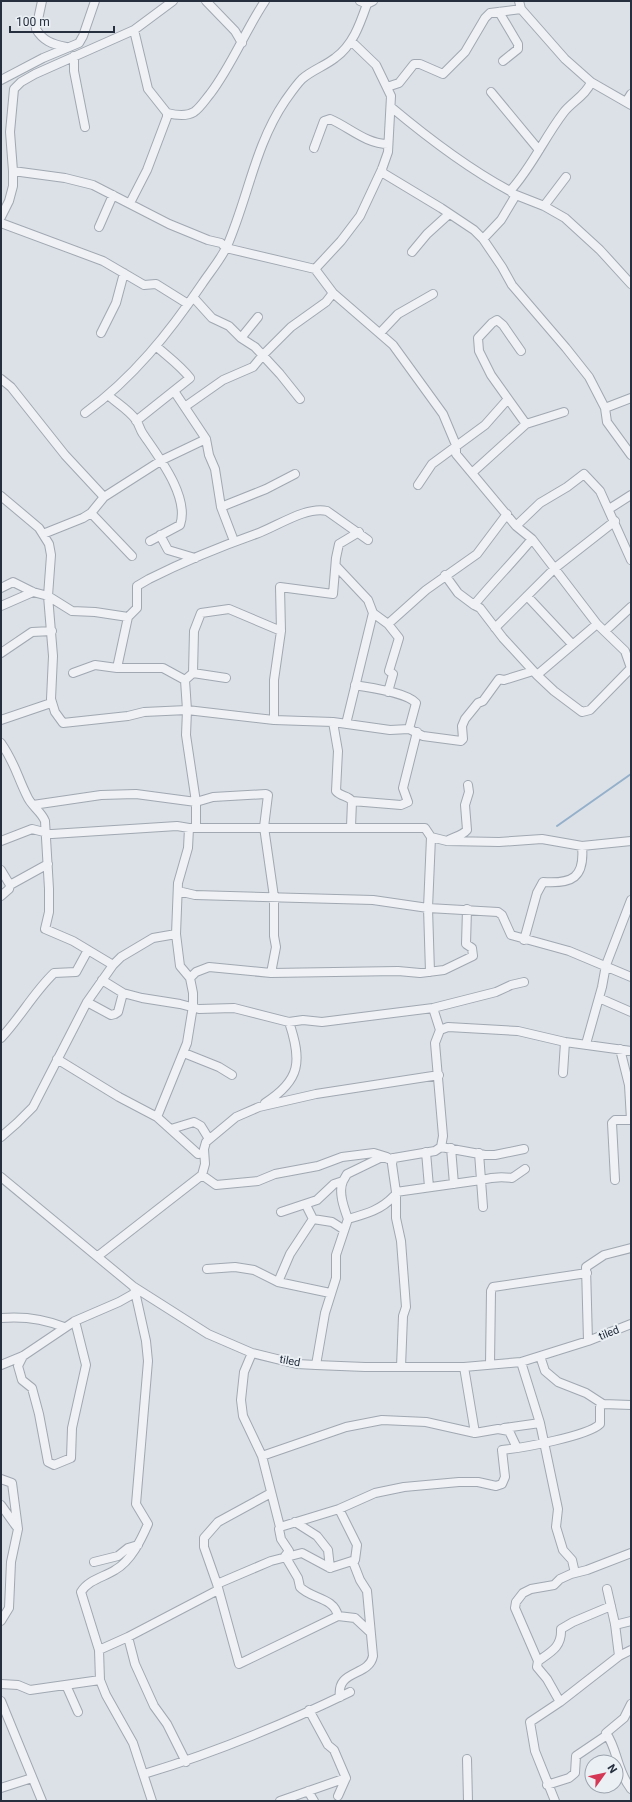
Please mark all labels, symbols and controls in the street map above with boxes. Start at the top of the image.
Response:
scale bar [10,8,114,34]
text: 100 m [16,15,50,29]
street label: tiled [597,1323,621,1343]
street label: tiled [279,1353,301,1369]
north arrow [584,1754,624,1794]
text: N [604,1762,620,1776]

